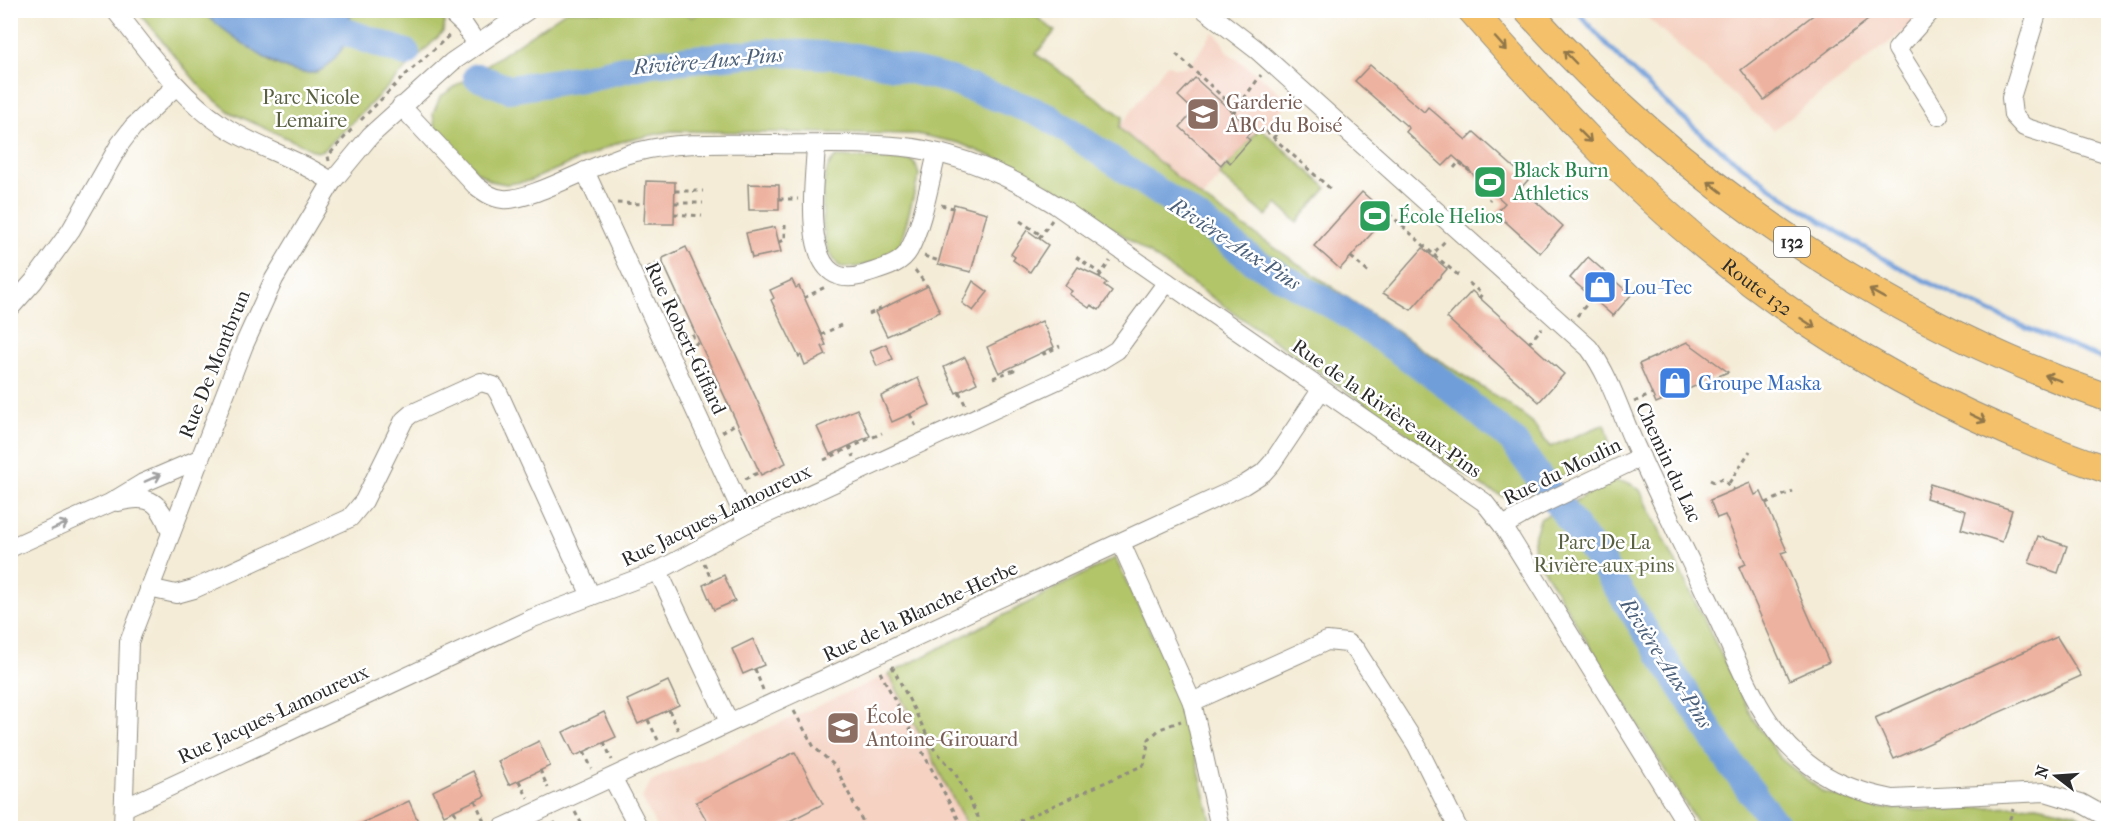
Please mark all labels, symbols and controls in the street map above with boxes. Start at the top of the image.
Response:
one-way arrow [1494,36,1508,51]
water label: Rivière-Aux-Pins [630,42,785,80]
one-way arrow [1563,50,1577,65]
park label: Parc Nicole Lemaire [262,86,360,132]
place label: Garderie ABC du Boisé [1225,91,1342,137]
school or university icon: Garderie ABC du Boisé [1185,96,1221,132]
one-way arrow [1578,129,1593,144]
place label: Black Burn Athletics [1512,159,1609,205]
sports icon: Black Burn Athletics [1472,164,1508,200]
one-way arrow [1707,180,1723,193]
water label: Rivière-Aux-Pins [1164,192,1305,295]
sports icon: École Helios [1357,198,1393,234]
place label: École Helios [1398,204,1503,228]
road number: 132 [1774,227,1810,257]
street label: Route 132 [1717,253,1797,321]
street label: Rue Robert-Giffard [640,258,731,419]
shop icon: Lou-Tec [1582,269,1618,305]
place label: Lou-Tec [1623,276,1692,299]
street label: Rue De Montbrun [174,286,255,442]
one-way arrow [1869,288,1886,300]
one-way arrow [1799,317,1816,329]
street label: Rue de la Rivière-aux-Pins [1288,334,1486,483]
shop icon: Groupe Maska [1657,365,1693,401]
place label: Groupe Maska [1698,372,1822,395]
one-way arrow [2045,372,2063,383]
street label: Chemin du Lac [1631,399,1706,526]
one-way arrow [1969,412,1987,424]
street label: Rue du Moulin [1499,433,1625,510]
street label: Rue Jacques-Lamoureux [618,459,815,571]
one-way arrow [144,472,162,483]
one-way arrow [51,520,69,531]
park label: Parc De La Rivière-aux-pins [1533,531,1675,577]
street label: Rue de la Blanche-Herbe [819,556,1021,667]
water label: Rivière-Aux-Pins [1614,592,1717,733]
street label: Rue Jacques-Lamoureux [174,660,373,769]
place label: École Antoine-Girouard [865,704,1019,751]
school or university icon: École Antoine-Girouard [825,710,861,746]
north arrow [2026,746,2086,806]
text: N [2031,762,2053,780]

